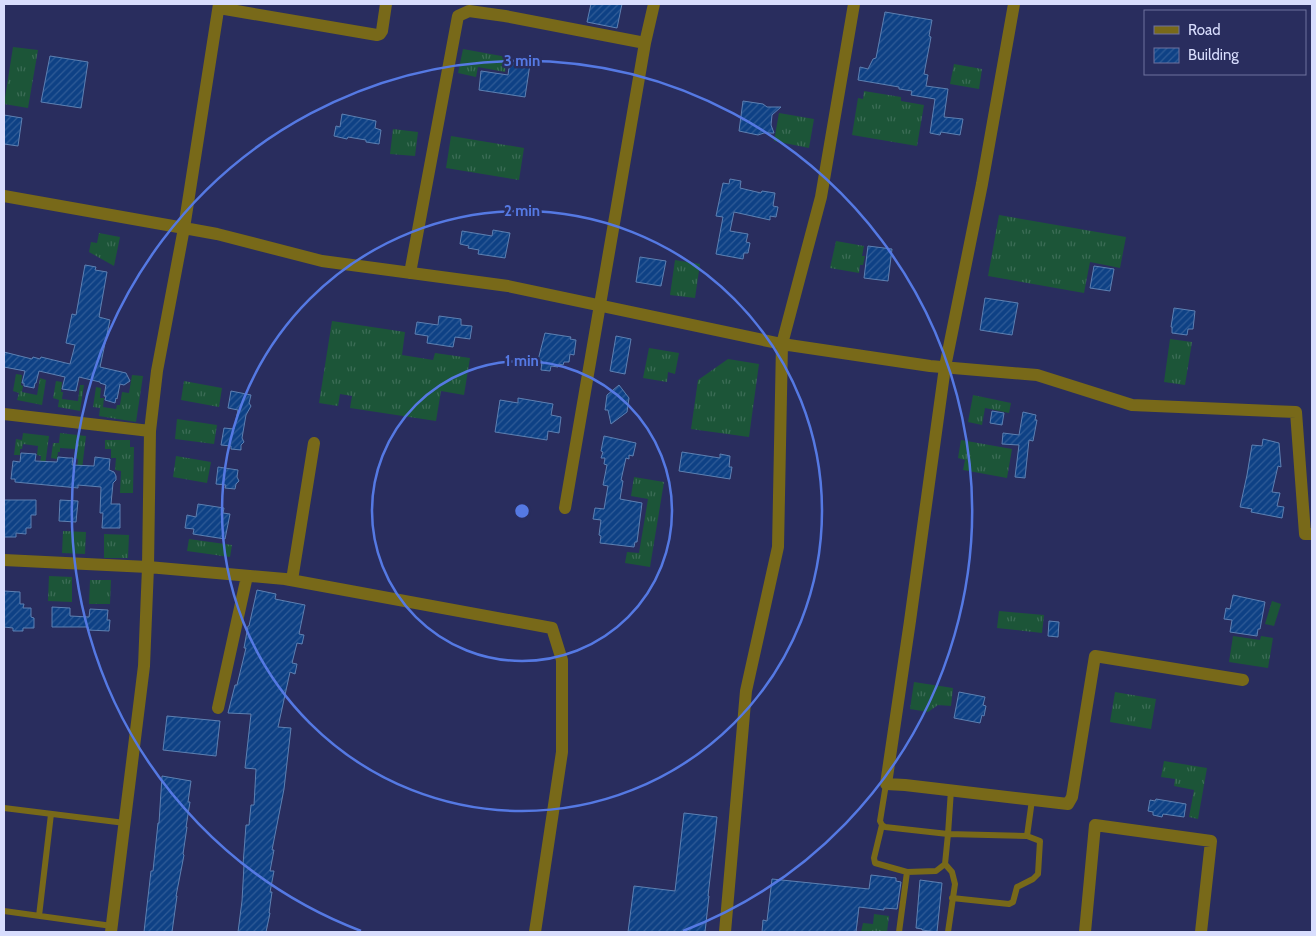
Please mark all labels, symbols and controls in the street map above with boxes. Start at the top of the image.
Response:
legend [1144,10,1306,75]
text: Road [1188,21,1221,39]
text: Building [1188,46,1239,64]
text: 3 min [504,52,540,70]
text: 2 min [504,202,540,220]
text: 1 min [505,352,539,370]
centre of rings [513,502,531,520]

